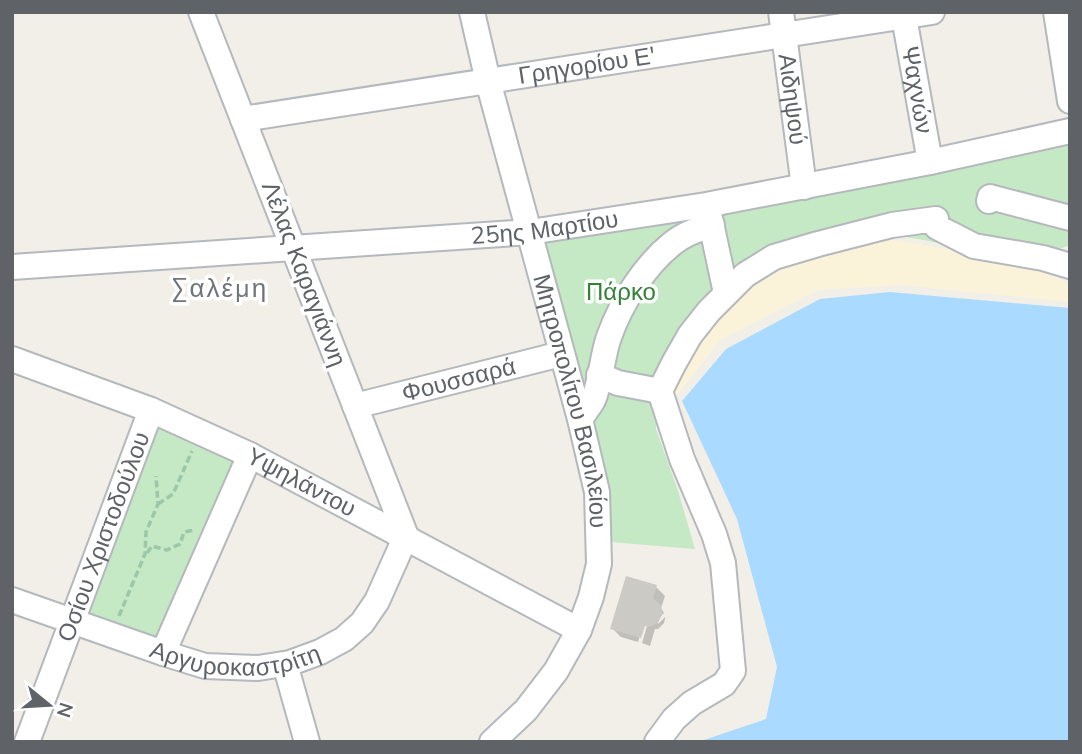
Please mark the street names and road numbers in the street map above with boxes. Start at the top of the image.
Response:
street label: Γρηγορίου Ε' [516,39,658,92]
street label: Ψαχνών [894,44,941,136]
street label: Αιδηψού [771,52,814,147]
street label: Λέλας Καραγιάννη [254,177,354,371]
street label: 25ης Μαρτίου [470,203,620,252]
street label: Μητροπολίτου Βασιλείου [525,271,614,529]
street label: Φουσσαρά [398,350,519,410]
street label: Οσίου Χριστοδούλου [50,427,157,646]
street label: Υψηλάντου [241,440,362,525]
street label: Αργυροκαστρίτη [146,634,325,684]

